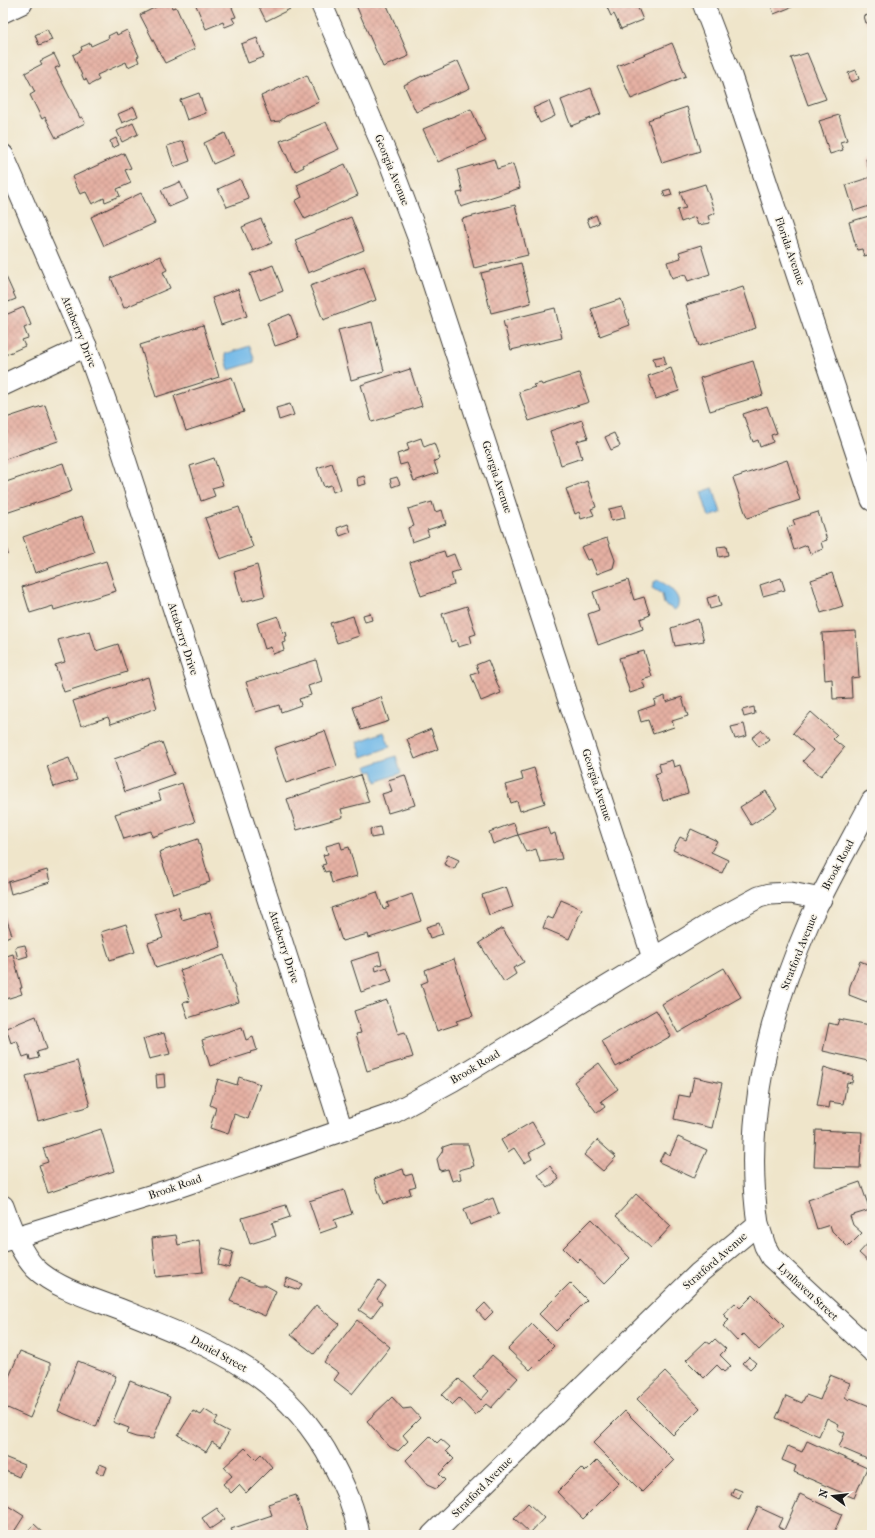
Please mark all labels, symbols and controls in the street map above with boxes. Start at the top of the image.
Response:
street label: Georgia Avenue [372,133,412,208]
street label: Florida Avenue [772,215,808,287]
street label: Attaberry Drive [58,294,99,370]
street label: Georgia Avenue [479,439,515,515]
street label: Attaberry Drive [165,600,201,677]
street label: Georgia Avenue [579,747,615,823]
street label: Brook Road [819,837,857,892]
street label: Attaberry Drive [266,908,302,985]
street label: Stratford Avenue [778,912,820,992]
street label: Brook Road [448,1047,503,1087]
street label: Brook Road [147,1172,204,1202]
street label: Stratford Avenue [680,1229,750,1292]
street label: Lynhaven Street [775,1261,841,1323]
street label: Daniel Street [188,1333,250,1375]
street label: Stratford Avenue [449,1454,515,1520]
north arrow [813,1476,853,1516]
text: N [816,1487,831,1499]

